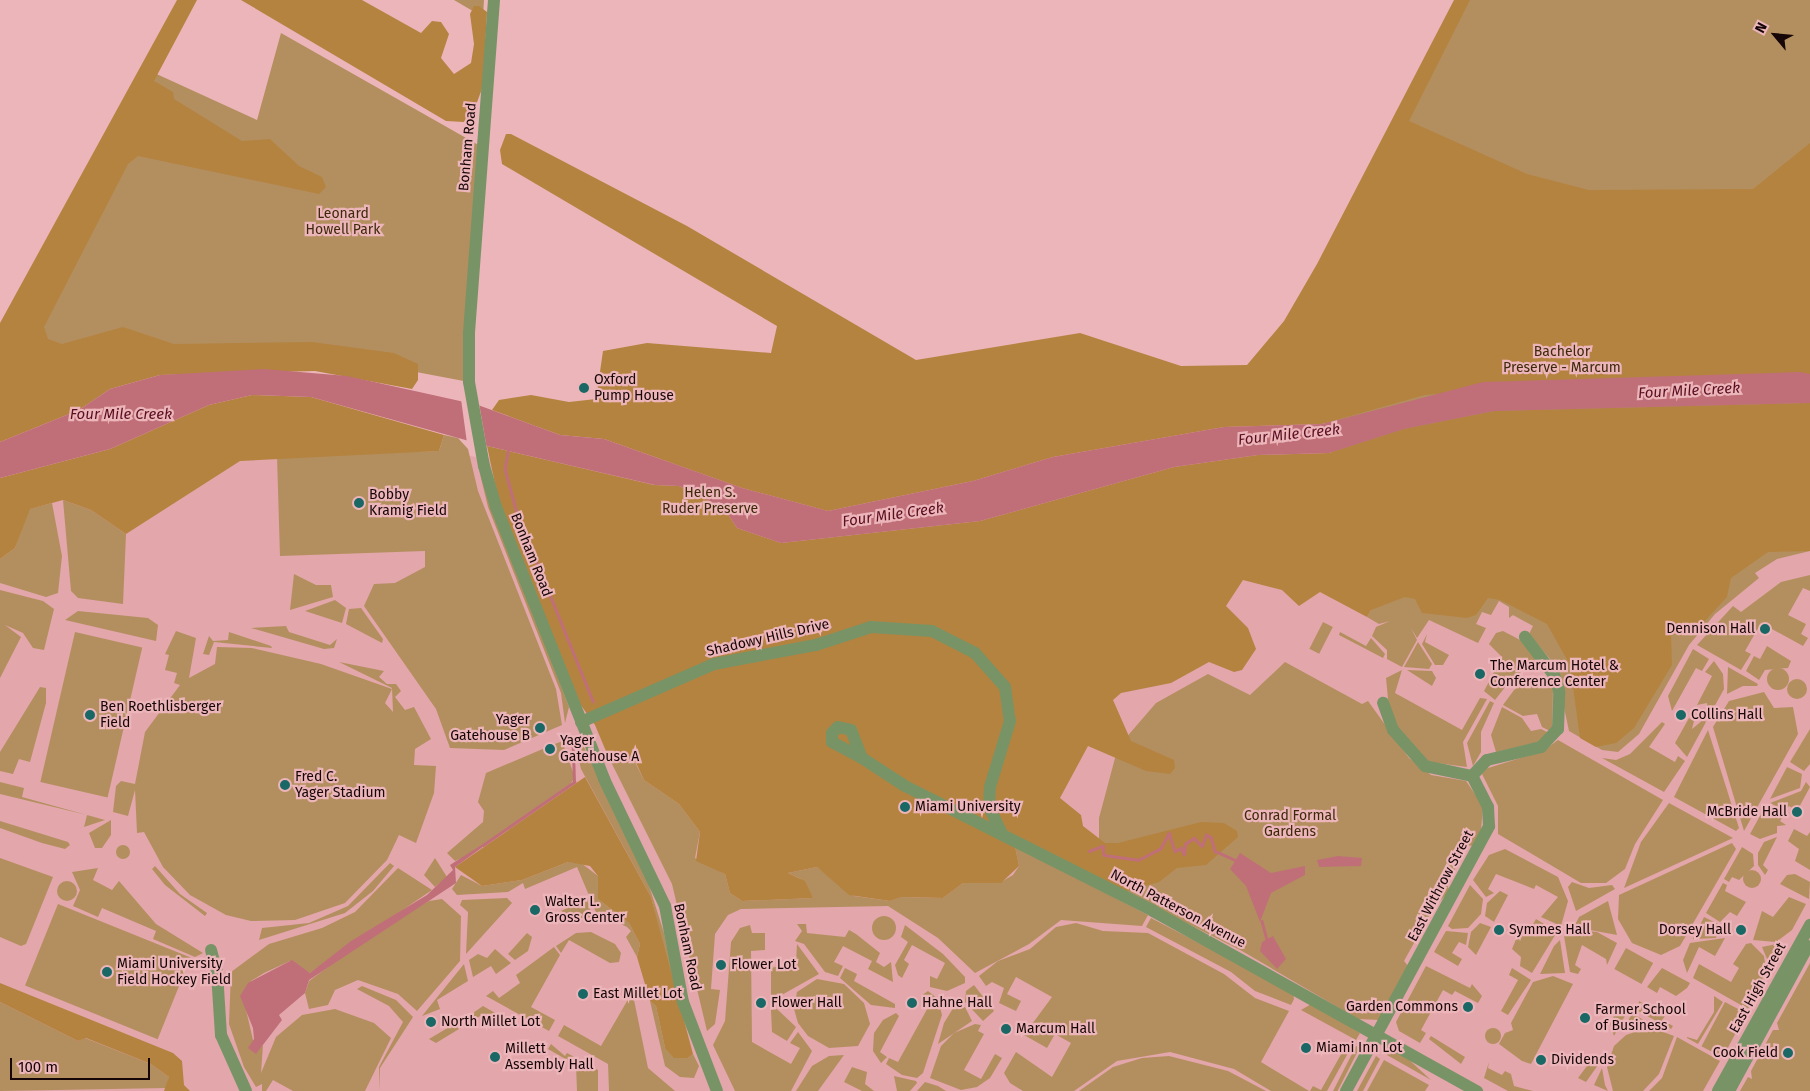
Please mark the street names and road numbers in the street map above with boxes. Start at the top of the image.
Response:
street label: Bonham Road [456,102,480,192]
street label: Bonham Road [507,511,555,599]
street label: Shadowy Hills Drive [705,616,831,660]
street label: East Withrow Street [1405,827,1477,945]
street label: North Patterson Avenue [1107,866,1249,952]
street label: Bonham Road [670,902,704,992]
street label: East High Street [1726,940,1790,1036]

